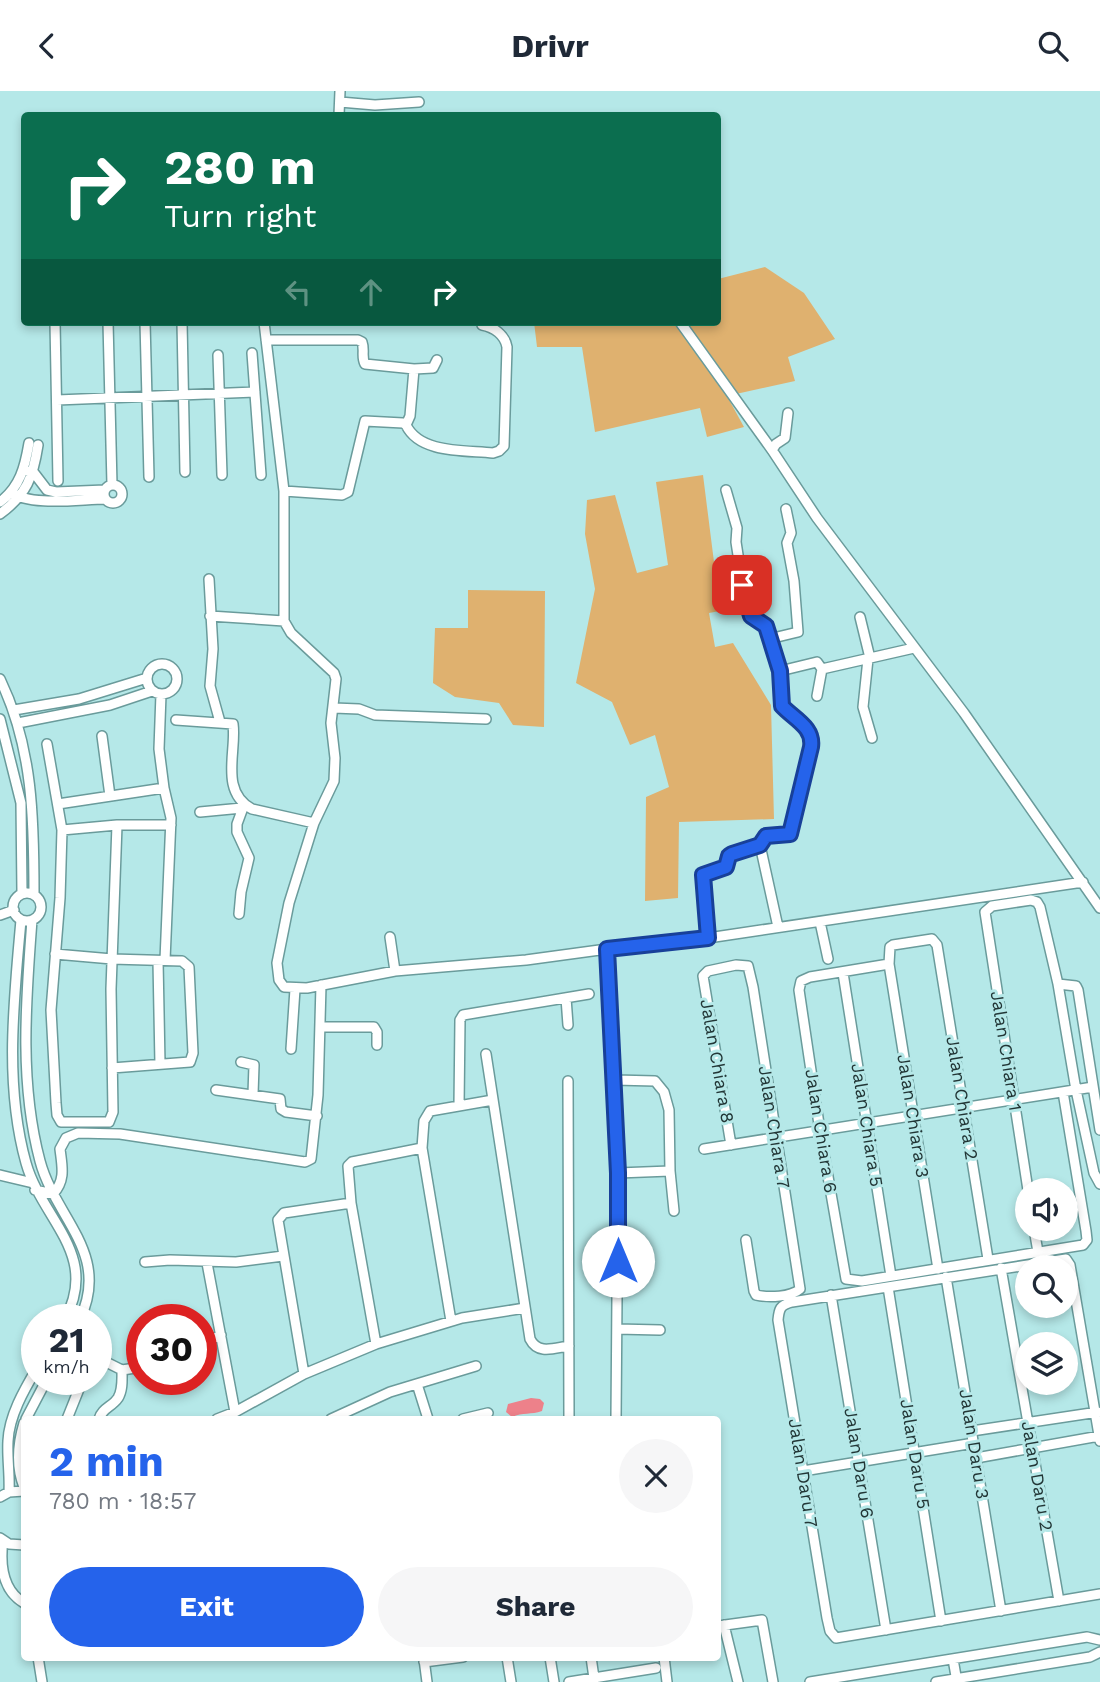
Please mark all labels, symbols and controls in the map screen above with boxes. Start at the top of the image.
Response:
icon: back [28,27,66,65]
text: Drivr [511,27,589,65]
icon: search [1034,27,1072,65]
text: 280 m [164,138,316,196]
icon: right [49,140,140,231]
text: Turn right [164,197,316,235]
icon: left [279,273,317,311]
icon: ahead [352,273,390,311]
icon: right [425,273,463,311]
pin [712,555,772,615]
icon: arrive [723,566,761,604]
street label: Jalan Chiara 1 [987,989,1026,1112]
street label: Jalan Chiara 8 [696,997,739,1125]
street label: Jalan Chiara 2 [942,1035,983,1161]
street label: Jalan Chiara 3 [893,1053,934,1179]
street label: Jalan Chiara 5 [847,1062,888,1188]
street label: Jalan Chiara 7 [754,1064,795,1190]
street label: Jalan Chiara 6 [801,1067,842,1195]
map controls [1015,1178,1078,1395]
button: sound [1015,1178,1078,1241]
position arrow [581,1224,655,1298]
button: search [1015,1255,1078,1318]
speed limit sign: 30 [126,1304,217,1395]
text: 21 [49,1319,84,1361]
button: layers [1015,1332,1078,1395]
text: km/h [43,1356,90,1377]
street label: Jalan Daru 3 [955,1387,994,1501]
street label: Jalan Daru 5 [896,1397,935,1511]
street label: Jalan Daru 6 [840,1406,879,1520]
street label: Jalan Daru 7 [785,1417,822,1529]
street label: Jalan Daru 2 [1017,1419,1057,1533]
text: 2 min [49,1437,164,1486]
button: close [619,1439,693,1513]
text: 780 m · 18:57 [49,1488,196,1515]
button: Exit [49,1567,364,1647]
button: Share [378,1567,693,1647]

